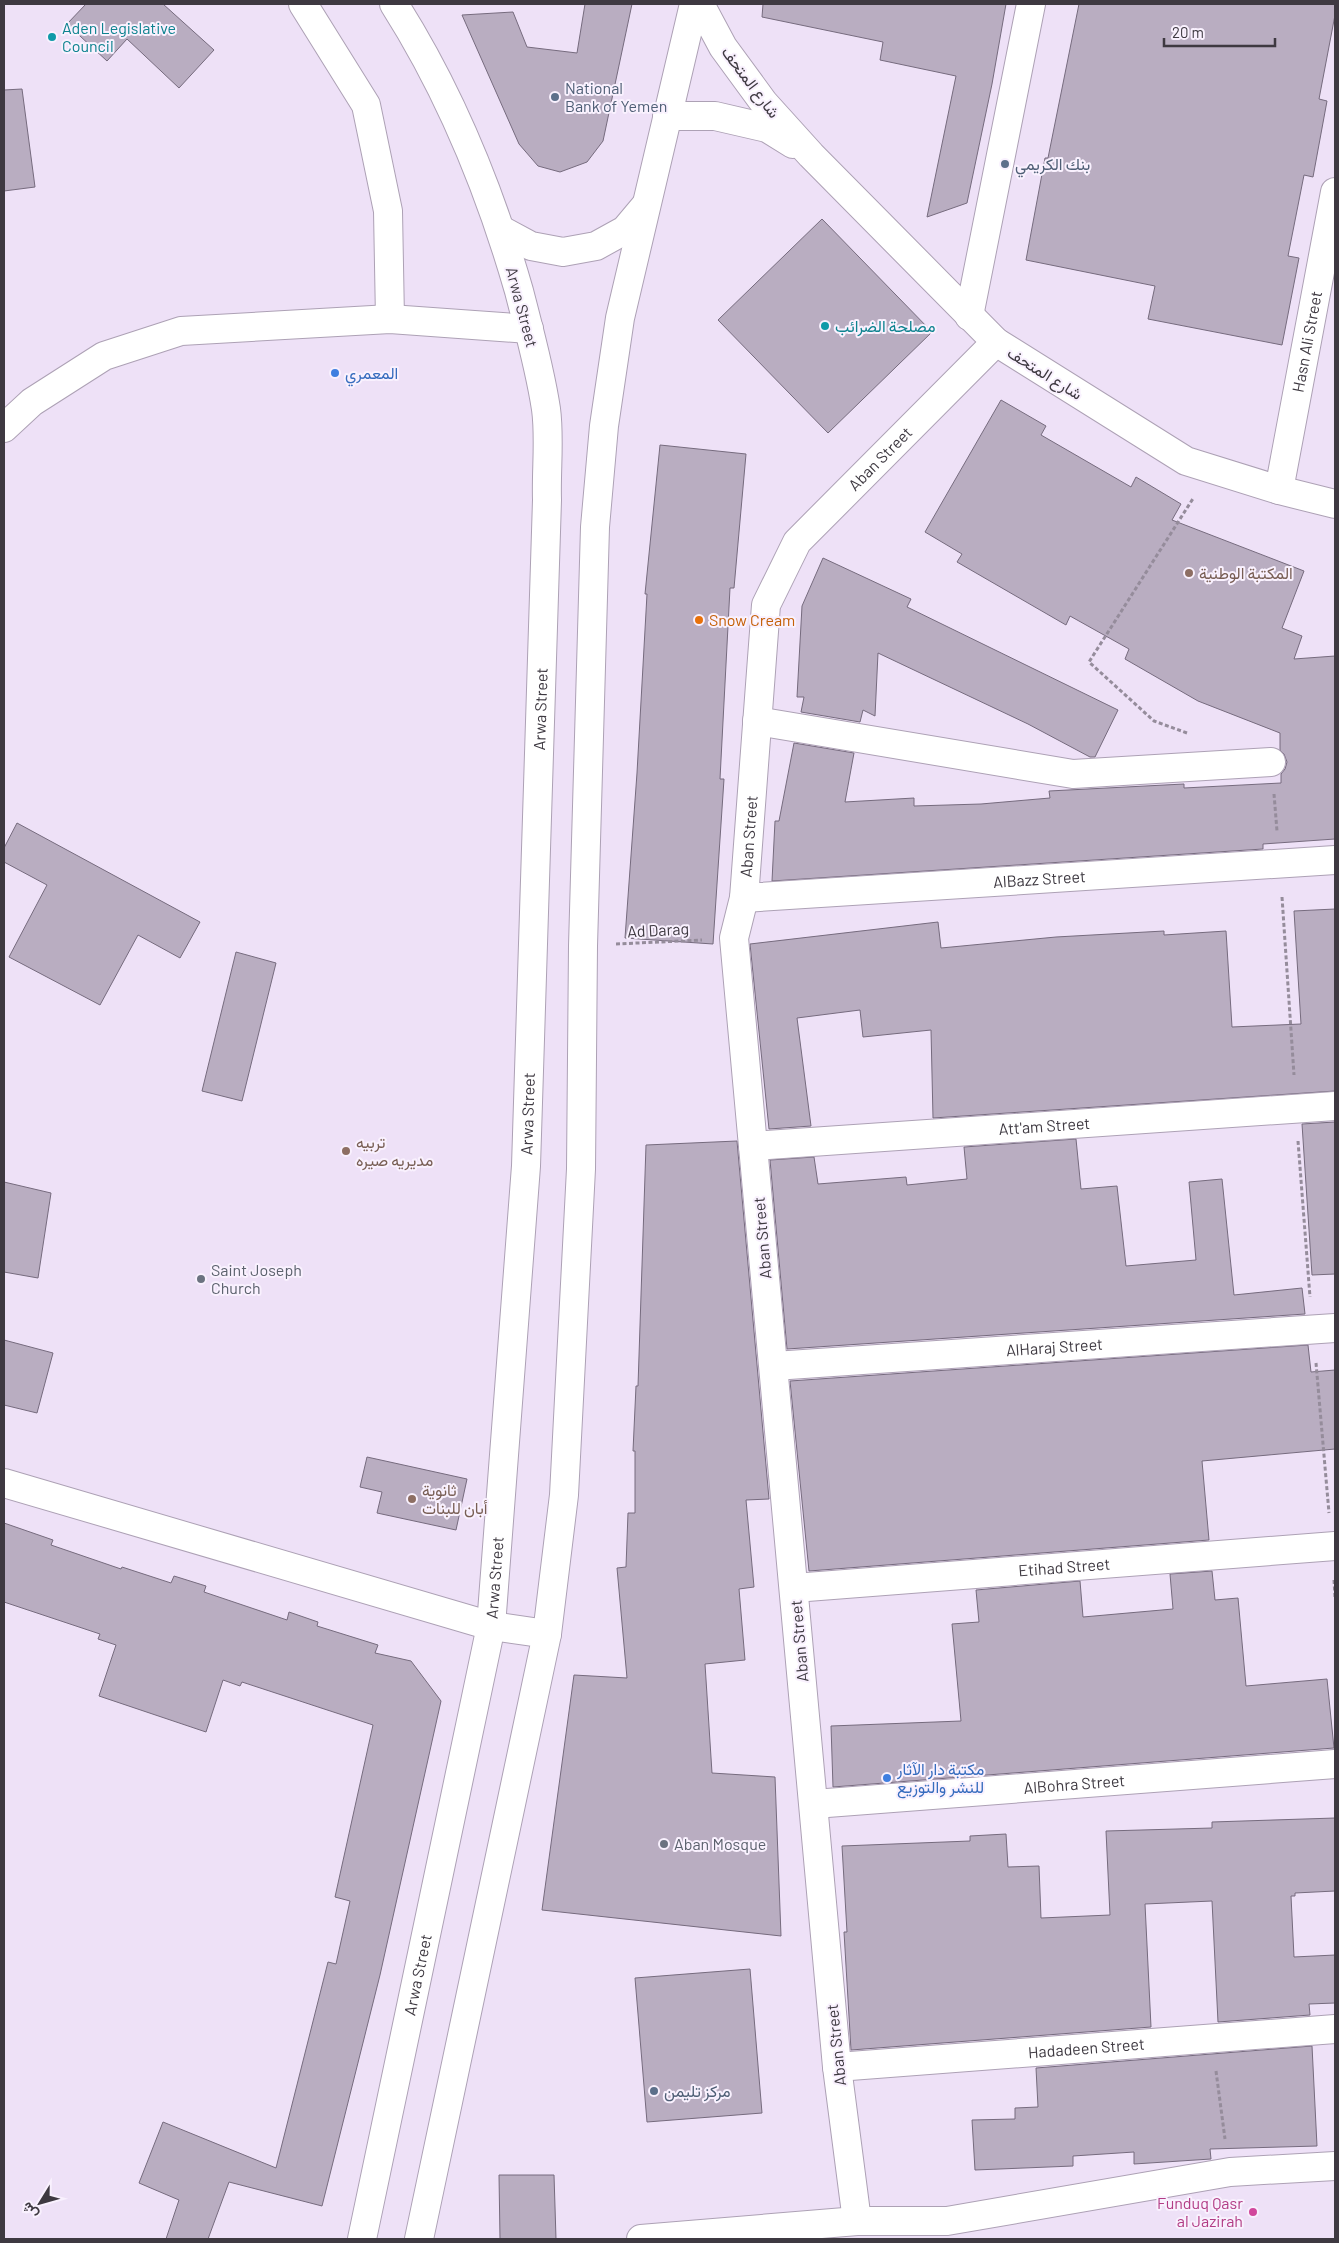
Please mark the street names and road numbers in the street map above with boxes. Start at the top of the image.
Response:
street label: شارع المتحف [716,42,784,123]
street label: Arwa Street [503,265,542,349]
street label: Hasn Ali Street [1288,289,1325,394]
street label: شارع المتحف [1003,342,1086,406]
street label: Aban Street [844,422,915,494]
street label: Arwa Street [529,667,551,750]
street label: Aban Street [736,795,761,878]
street label: AlBazz Street [992,866,1086,891]
street label: Ad Darag [627,918,689,941]
street label: Arwa Street [516,1072,538,1155]
street label: Att'am Street [998,1113,1091,1138]
street label: Aban Street [748,1196,775,1280]
street label: AlHaraj Street [1005,1334,1103,1359]
street label: Arwa Street [482,1536,507,1619]
street label: Etihad Street [1018,1553,1111,1580]
street label: Aban Street [785,1599,812,1683]
street label: AlBohra Street [1023,1770,1126,1797]
street label: Arwa Street [399,1932,435,2017]
street label: Aban Street [822,2003,849,2087]
street label: Hadadeen Street [1027,2034,1145,2061]

